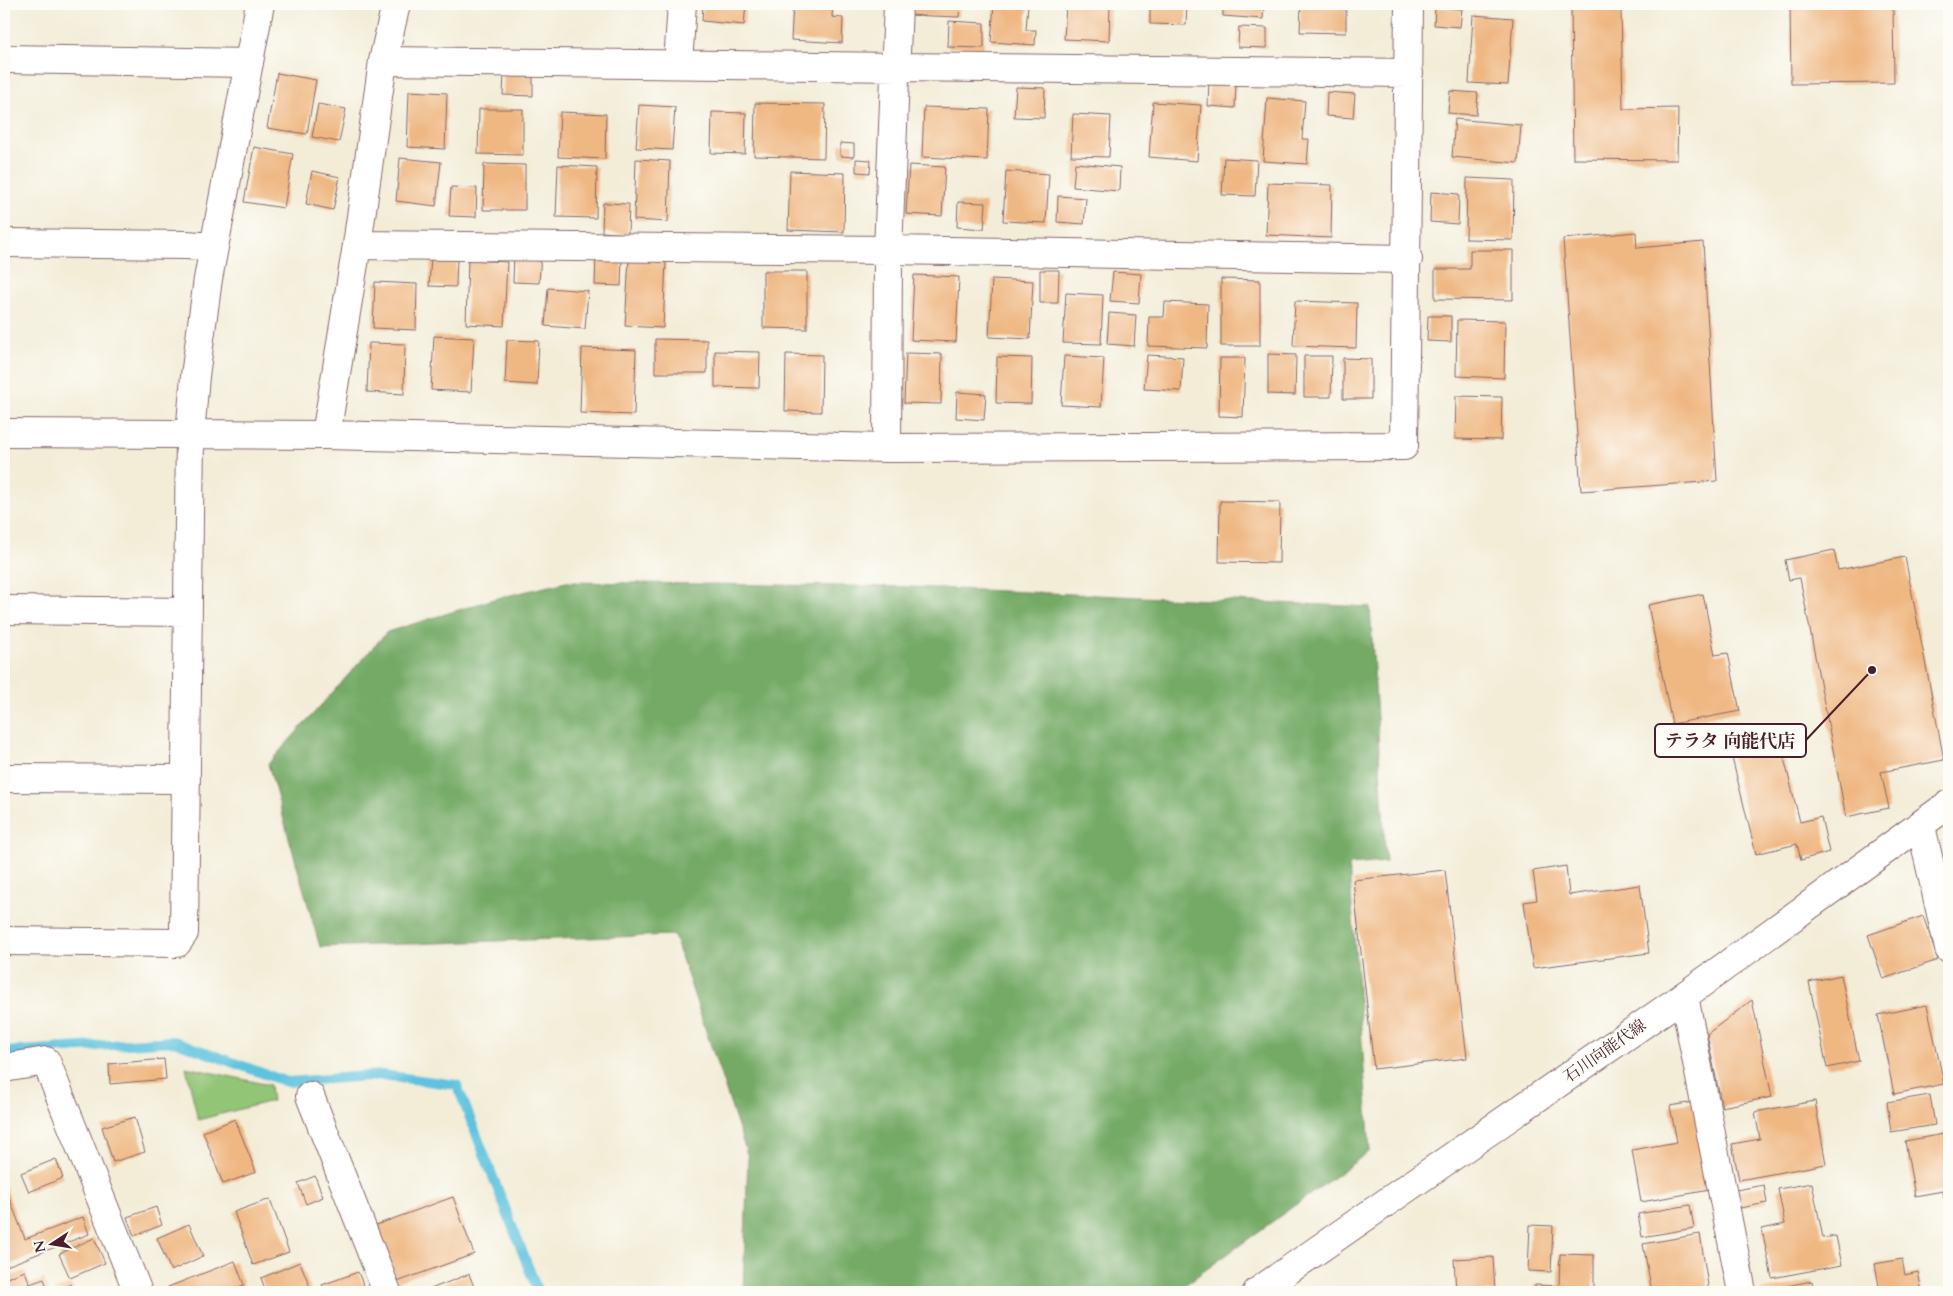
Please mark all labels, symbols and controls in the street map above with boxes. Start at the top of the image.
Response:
callout: テラタ 向能代店 [1655,724,1806,757]
text: テラタ 向能代店 [1665,729,1795,754]
street label: 石川向能代線 [1559,1014,1651,1088]
north arrow [28,1218,78,1268]
text: N [29,1239,50,1255]

